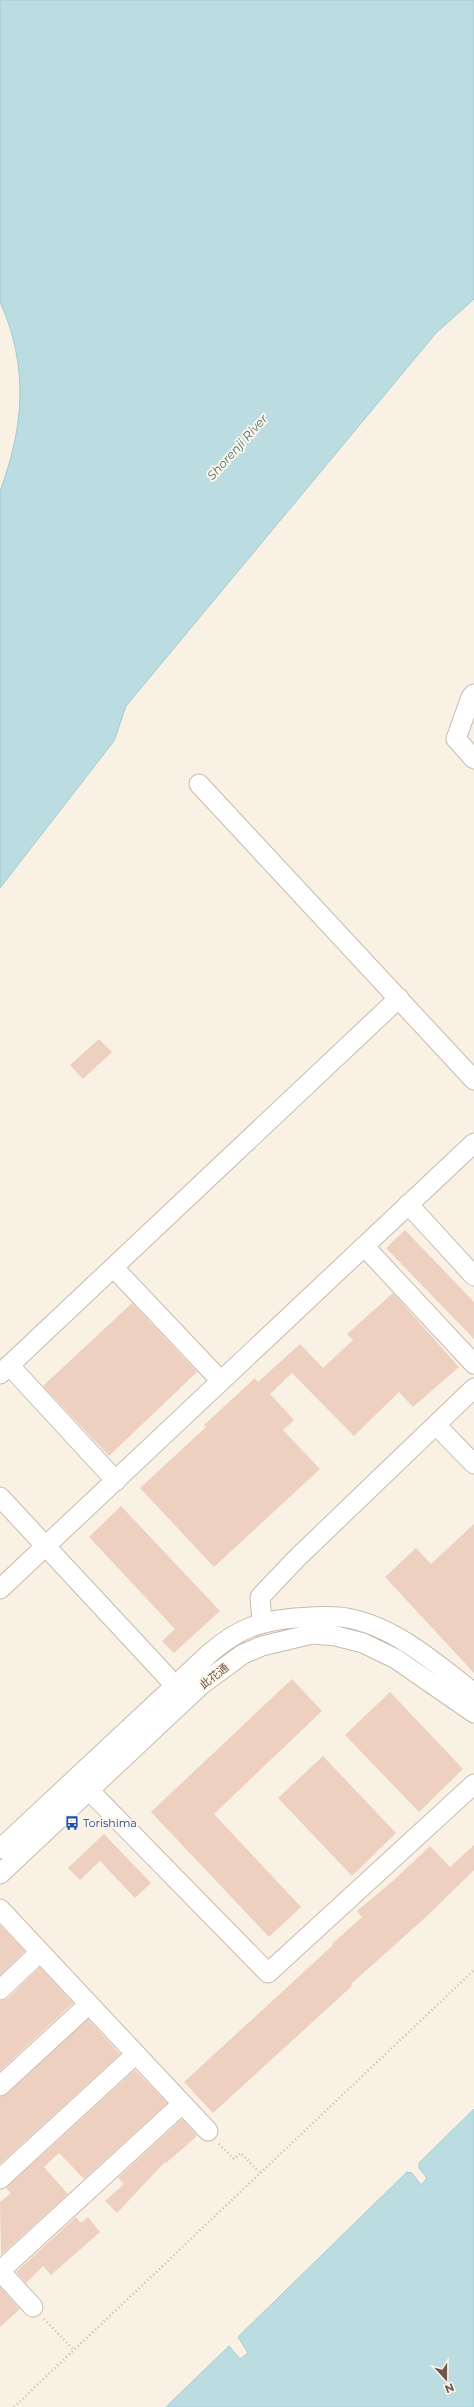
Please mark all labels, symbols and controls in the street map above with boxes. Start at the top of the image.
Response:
water label: Shorenji River [204,411,270,483]
street label: 此花通 [197,1660,231,1692]
bus stop icon: Torishima [64,1815,80,1831]
place label: Torishima [83,1816,137,1830]
north arrow [426,2359,466,2399]
text: N [443,2380,456,2396]

